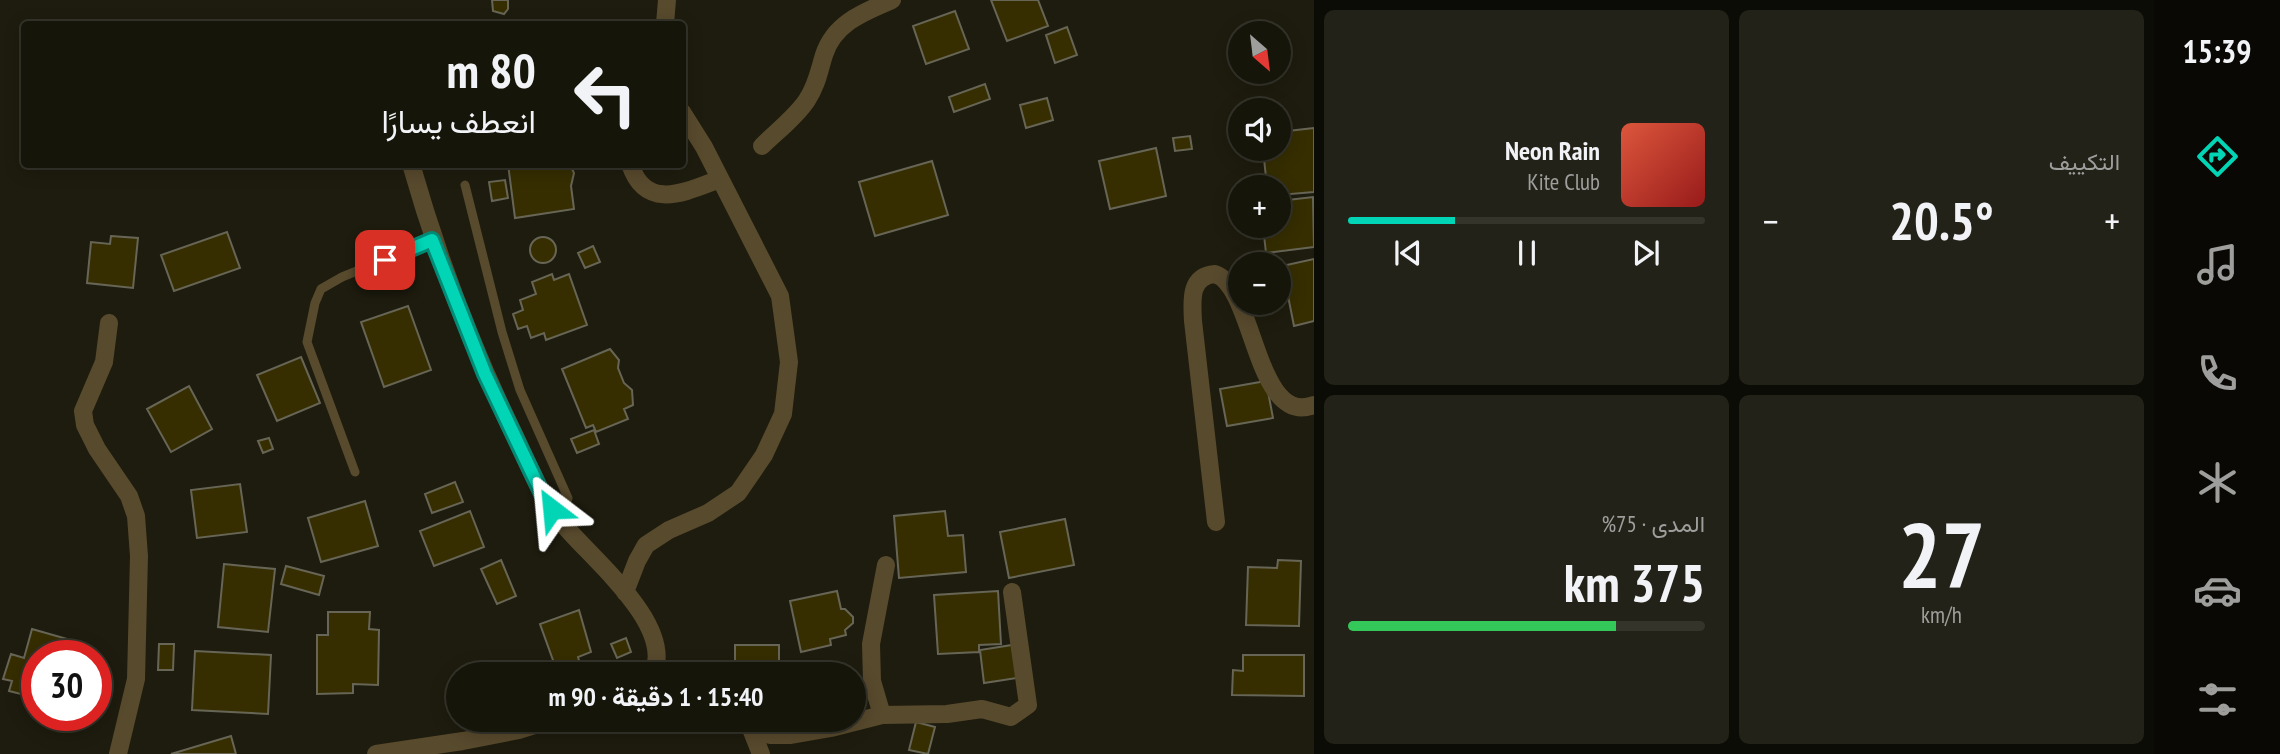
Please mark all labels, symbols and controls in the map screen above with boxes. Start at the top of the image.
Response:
north arrow [1228,21,1292,84]
map controls [1228,21,1291,315]
text: 15:39 [2182,30,2252,72]
text: 80 m [447,38,536,102]
icon: left [560,49,651,140]
button: sound [1228,98,1291,161]
text: انعطف يسارًا [381,100,536,142]
icon: directions [2193,132,2242,181]
text: Neon Rain [1505,134,1600,167]
text: التكييف [2049,147,2120,176]
text: Kite Club [1527,167,1600,196]
button: + [1228,175,1291,238]
text: 20.5° [1889,187,1994,254]
text: − [1763,196,1779,245]
text: + [2104,196,2120,245]
pin [355,230,415,290]
icon: previous [1389,234,1427,272]
icon: pause [1508,234,1546,272]
icon: next [1627,234,1665,272]
icon: music [2193,240,2242,289]
icon: arrive [366,241,404,279]
button: − [1228,252,1291,315]
icon: phone [2193,349,2242,398]
icon: climate [2193,458,2242,507]
position arrow [515,472,589,546]
text: 27 [1898,495,1985,613]
text: المدى · 75% [1601,509,1705,538]
text: 375 km [1564,549,1705,616]
icon: car [2193,566,2242,615]
text: km/h [1921,600,1962,629]
speed limit sign: 30 [21,640,112,731]
icon: filters [2193,675,2242,724]
text: 15:40 · 1 دقيقة · 90 m [548,680,764,713]

